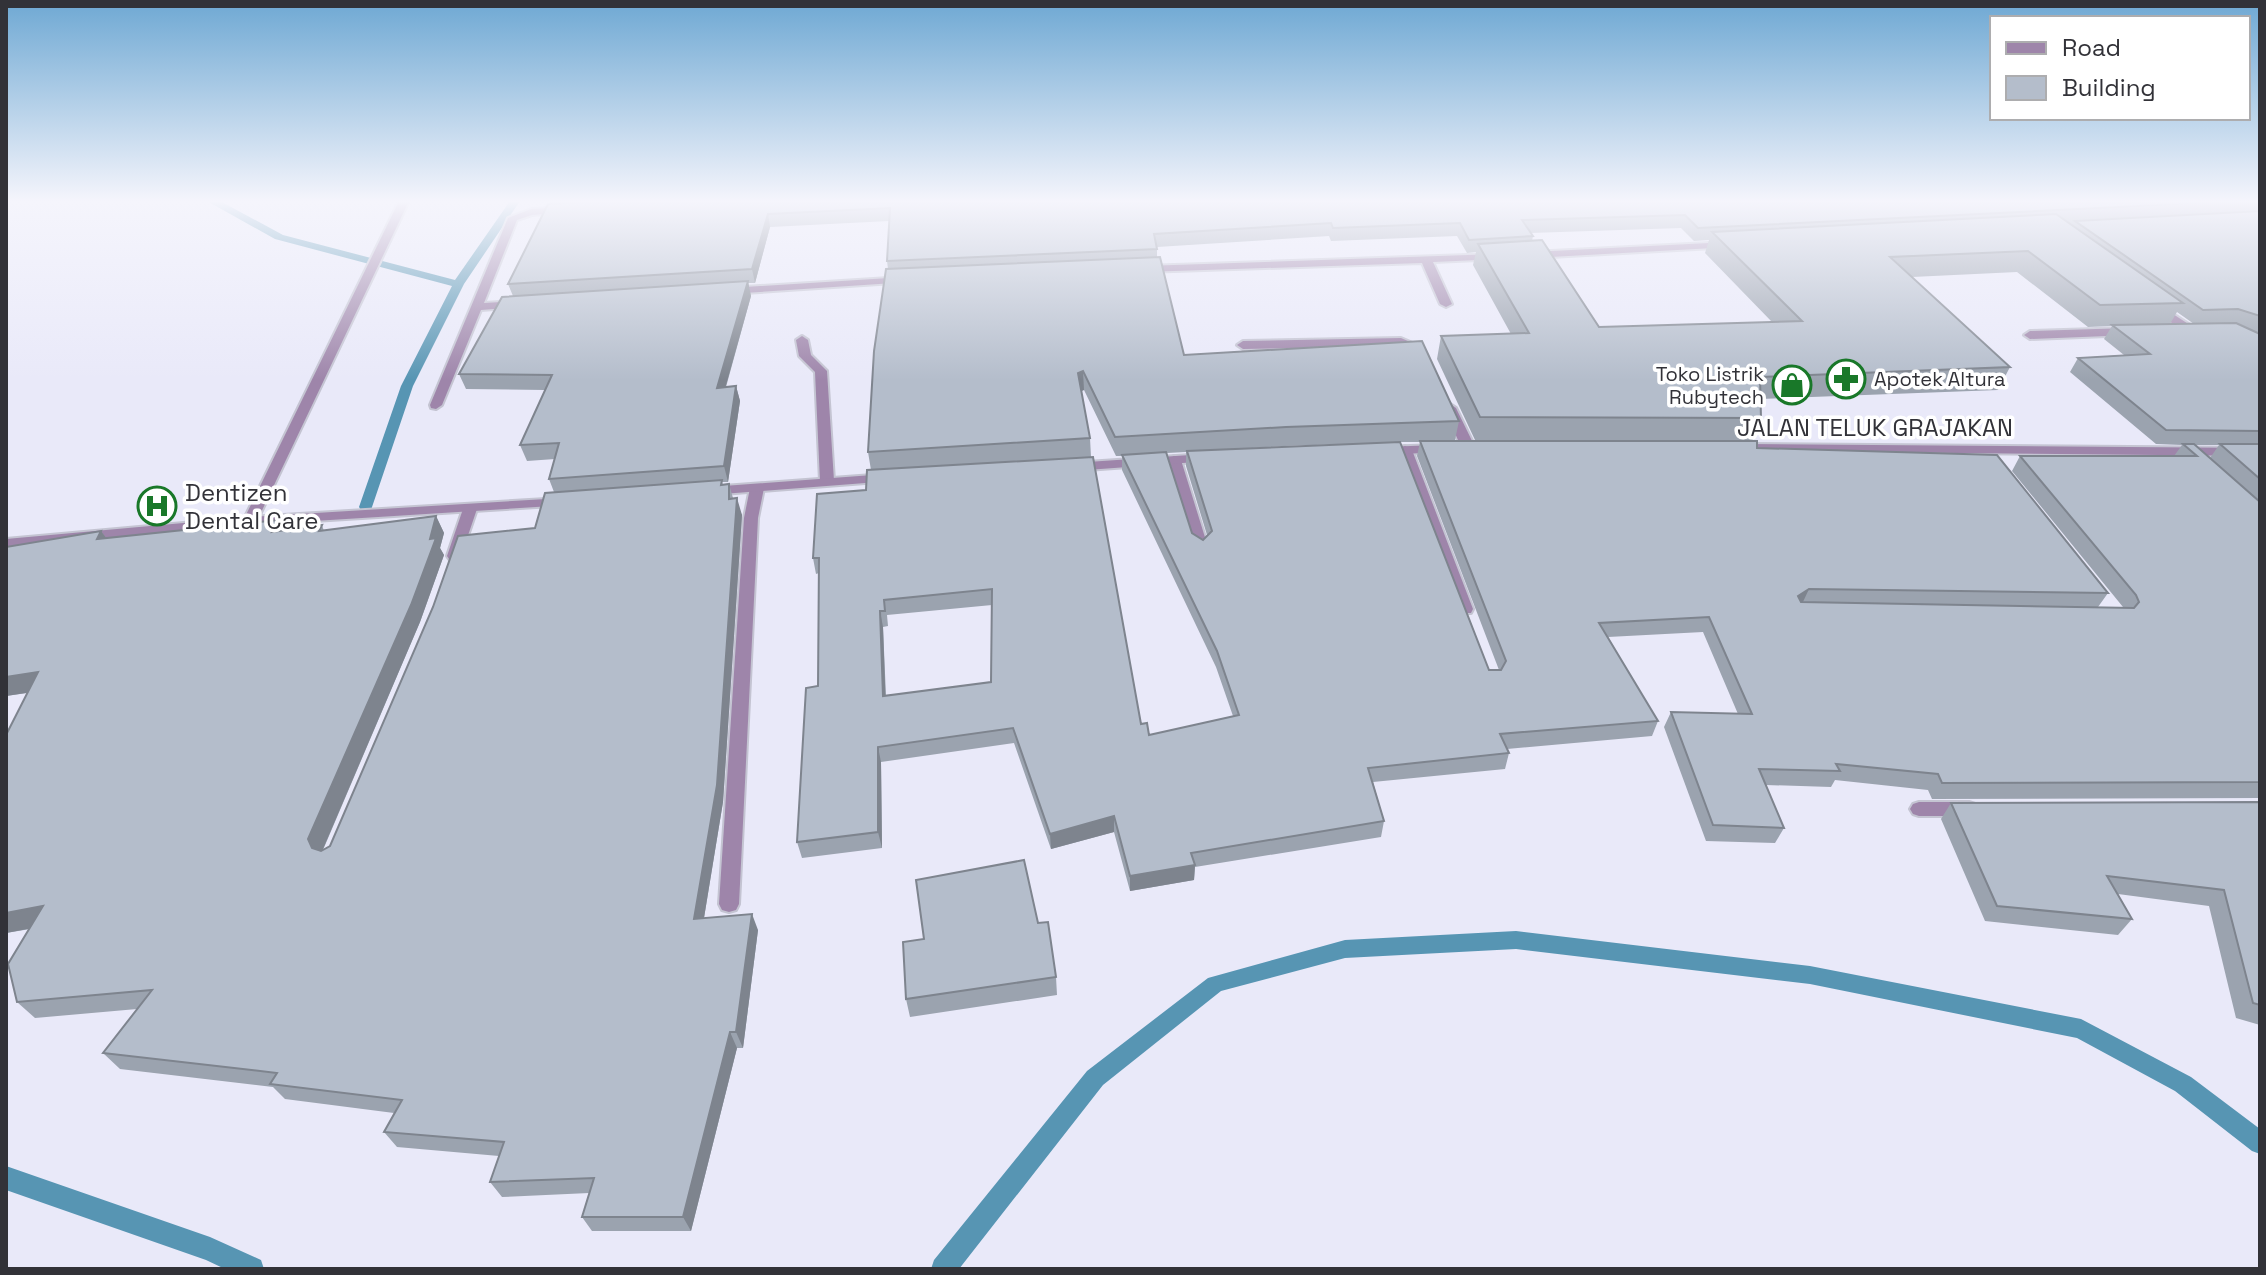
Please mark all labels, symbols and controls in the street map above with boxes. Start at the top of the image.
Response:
legend [1990,16,2250,120]
text: Road [2062,32,2121,63]
text: Building [2062,72,2156,103]
pharmacy icon: Apotek Altura [1825,358,1867,400]
place label: Toko Listrik Rubytech [1656,361,1764,410]
shop icon: Toko Listrik Rubytech [1771,364,1813,406]
place label: Apotek Altura [1874,366,2005,392]
street label: JALAN TELUK GRAJAKAN [1737,412,2013,443]
place label: Dentizen Dental Care [185,477,318,536]
hospital icon: Dentizen Dental Care [136,485,178,527]

